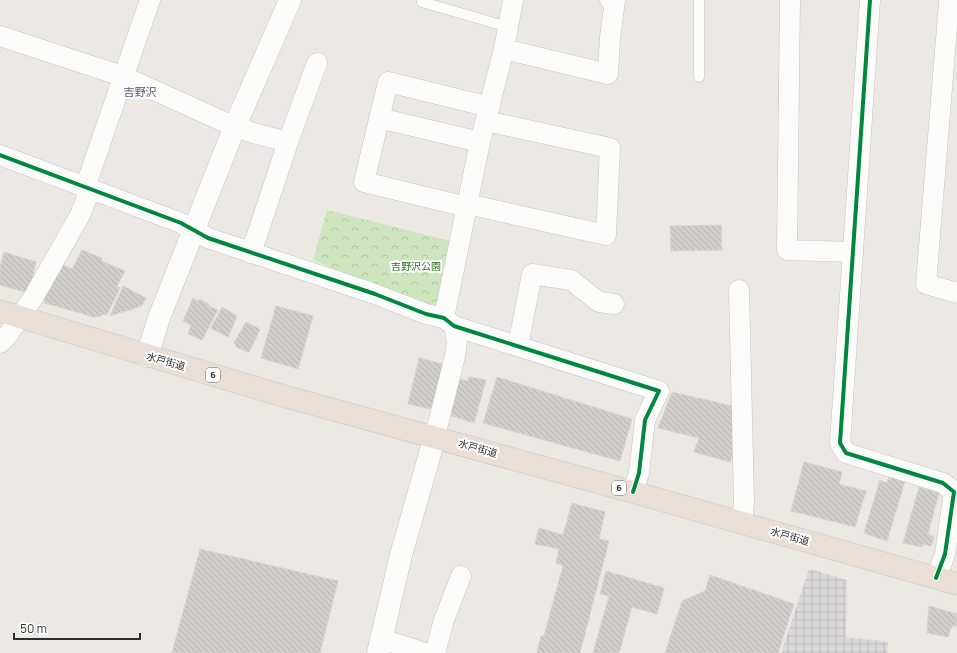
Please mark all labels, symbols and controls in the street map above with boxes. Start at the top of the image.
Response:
district label: 吉野沢 [124,84,157,99]
park label: 吉野沢公園 [391,259,441,273]
street label: 水戸街道 [145,349,187,373]
road number: 6 [206,368,220,382]
street label: 水戸街道 [457,436,499,460]
road number: 6 [612,481,626,495]
street label: 水戸街道 [769,524,811,548]
scale bar [14,615,140,641]
text: 50 m [20,620,47,637]

